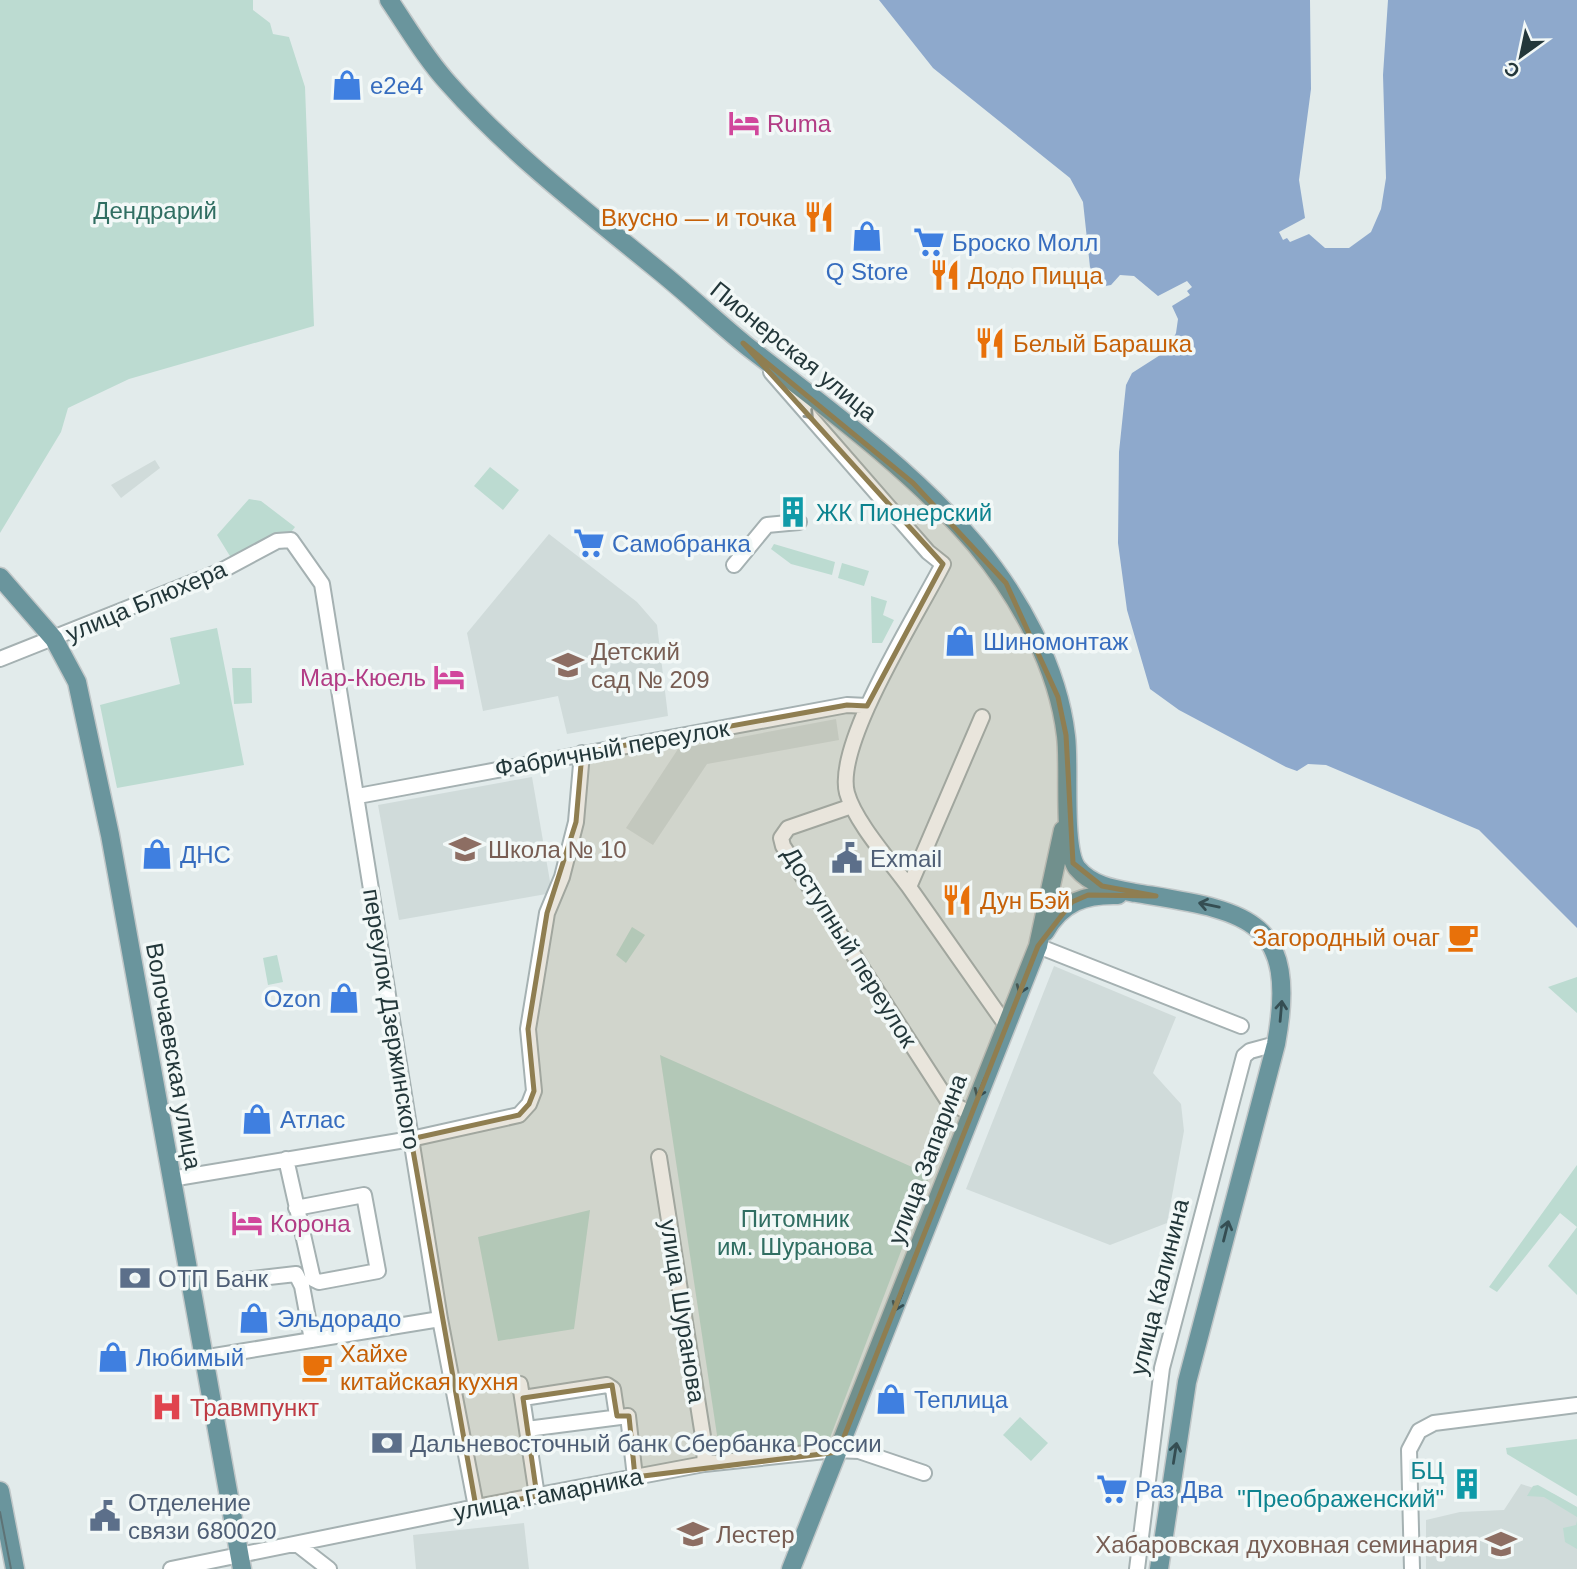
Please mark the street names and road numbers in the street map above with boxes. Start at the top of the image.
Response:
street label: Пионерская улица [705,276,883,427]
street label: улица Блюхера [62,555,231,647]
street label: Фабричный переулок [493,714,732,782]
street label: Доступный переулок [777,842,923,1053]
street label: переулок Дзержинского [358,887,426,1151]
street label: Волочаевская улица [141,941,207,1172]
street label: улица Запарина [882,1069,972,1248]
street label: улица Калинина [1124,1195,1194,1378]
street label: улица Шуранова [655,1217,711,1405]
street label: улица Гамарника [451,1462,645,1526]

